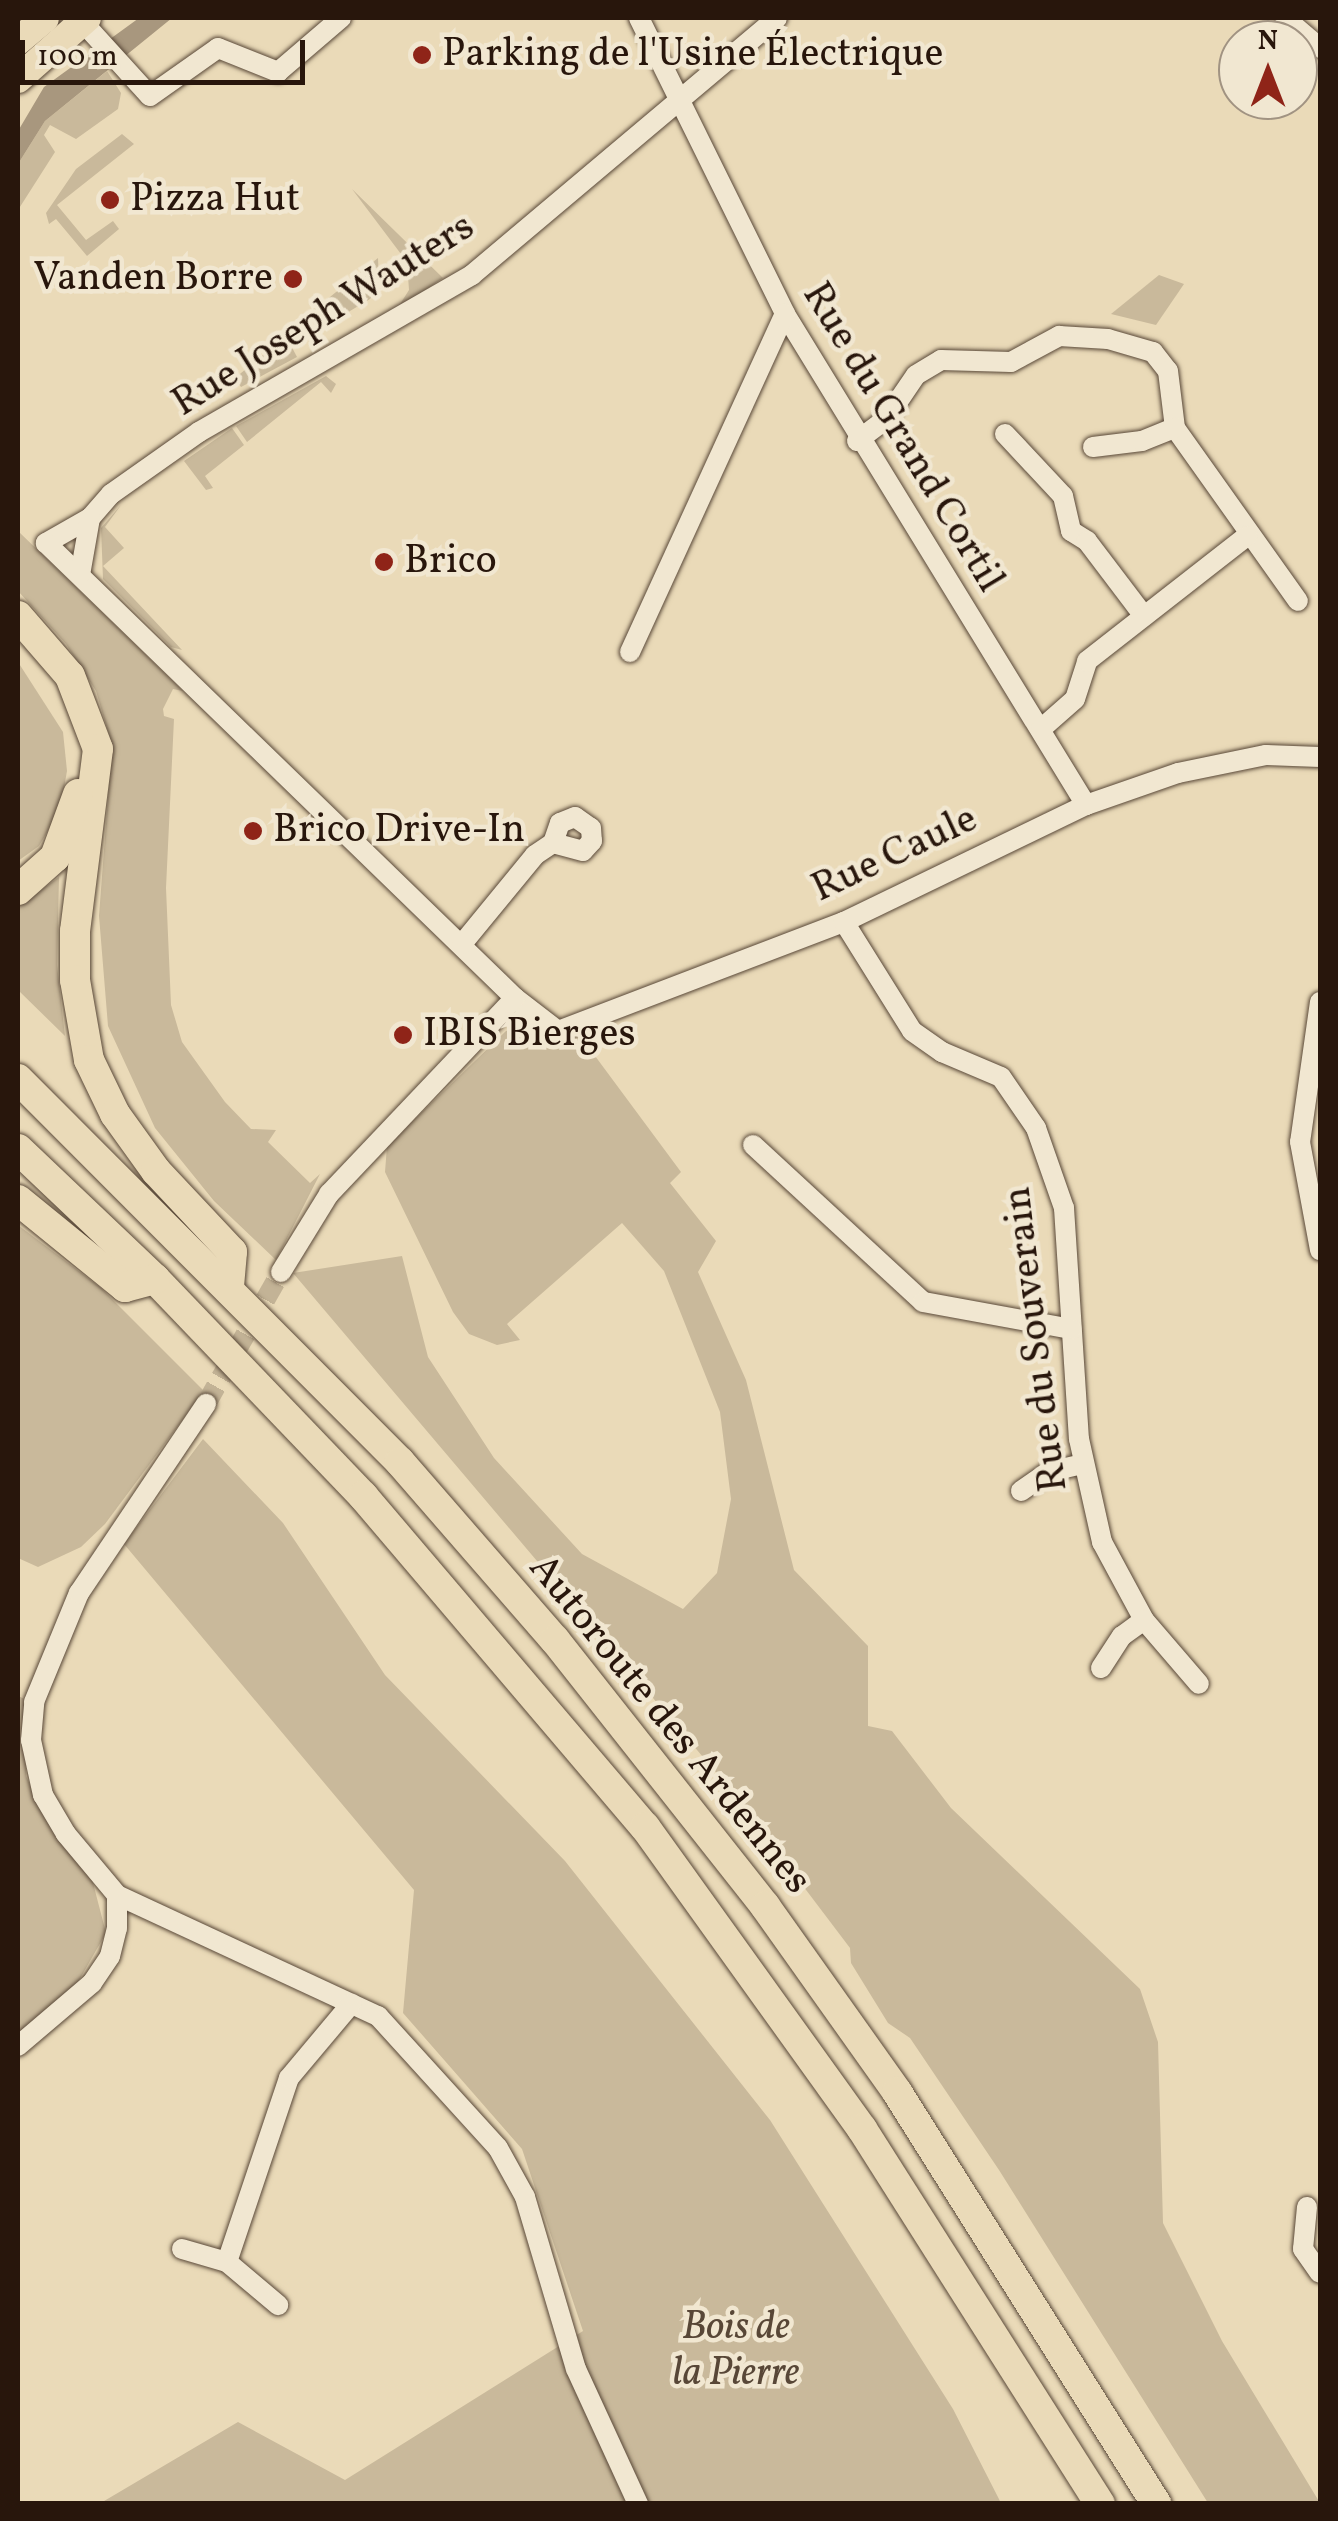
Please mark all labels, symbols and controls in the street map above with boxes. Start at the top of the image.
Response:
scale bar [25,20,310,82]
north arrow [1218,20,1318,120]
text: N [1258,22,1278,61]
place label: Parking de l'Usine Électrique [442,31,944,79]
text: 100 m [37,36,118,78]
marker: Parking de l'Usine Électrique [411,44,433,66]
place label: Pizza Hut [130,176,300,224]
marker: Pizza Hut [99,189,121,211]
street label: Rue Joseph Wauters [164,203,484,429]
place label: Vanden Borre [33,255,273,303]
marker: Vanden Borre [282,268,304,290]
street label: Rue du Grand Cortil [791,275,1013,601]
place label: Brico [404,538,497,586]
marker: Brico [373,551,395,573]
street label: Rue Caule [805,796,985,914]
place label: Brico Drive-In [273,807,525,855]
marker: Brico Drive-In [242,820,264,842]
place label: IBIS Bierges [423,1011,636,1059]
marker: IBIS Bierges [392,1024,414,1046]
street label: Rue du Souverain [994,1184,1080,1494]
street label: Autoroute des Ardennes [517,1546,821,1904]
park label: Bois de la Pierre [673,2304,799,2398]

